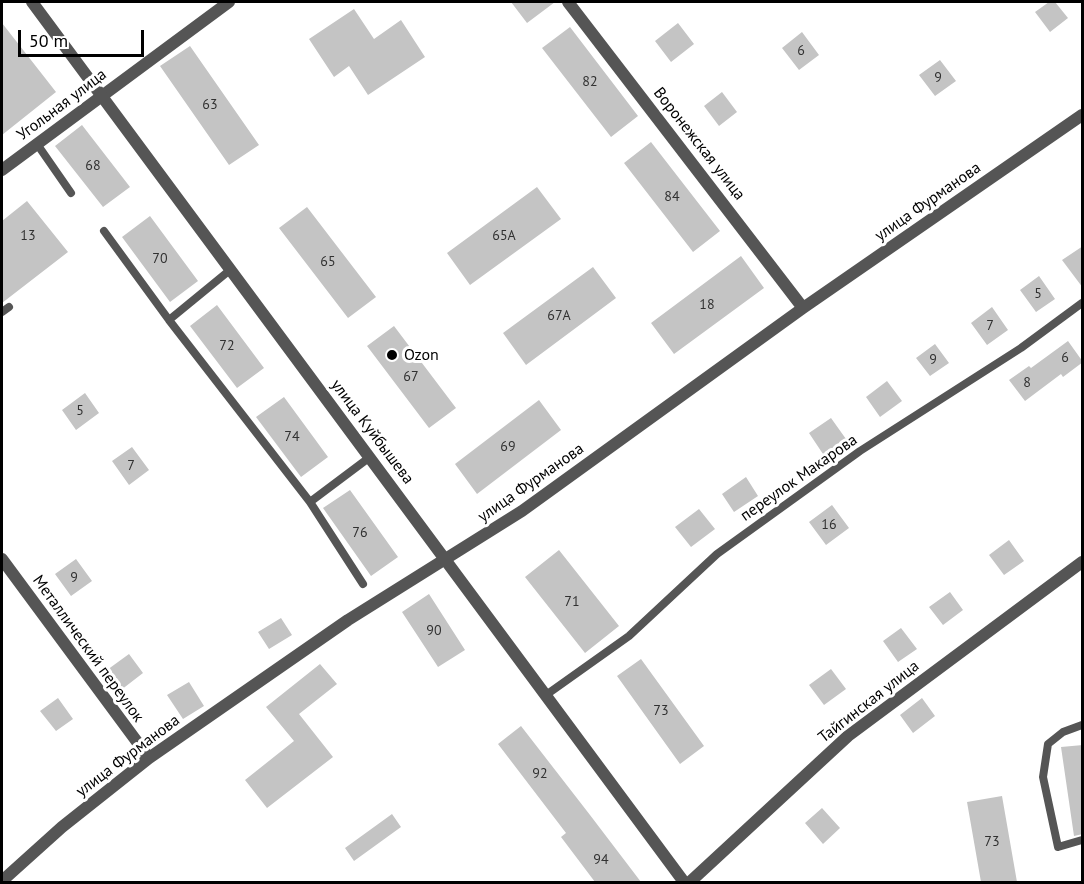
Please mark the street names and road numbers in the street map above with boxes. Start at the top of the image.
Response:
street label: Угольная улица [14,65,110,145]
street label: Воронежская улица [649,84,749,204]
street label: улица Фурманова [871,158,985,246]
street label: улица Куйбышева [326,376,418,488]
street label: переулок Макарова [737,430,861,526]
street label: улица Фурманова [474,439,588,527]
street label: Металлический переулок [28,572,148,726]
street label: Тайгинская улица [815,657,923,747]
street label: улица Фурманова [72,711,184,801]

